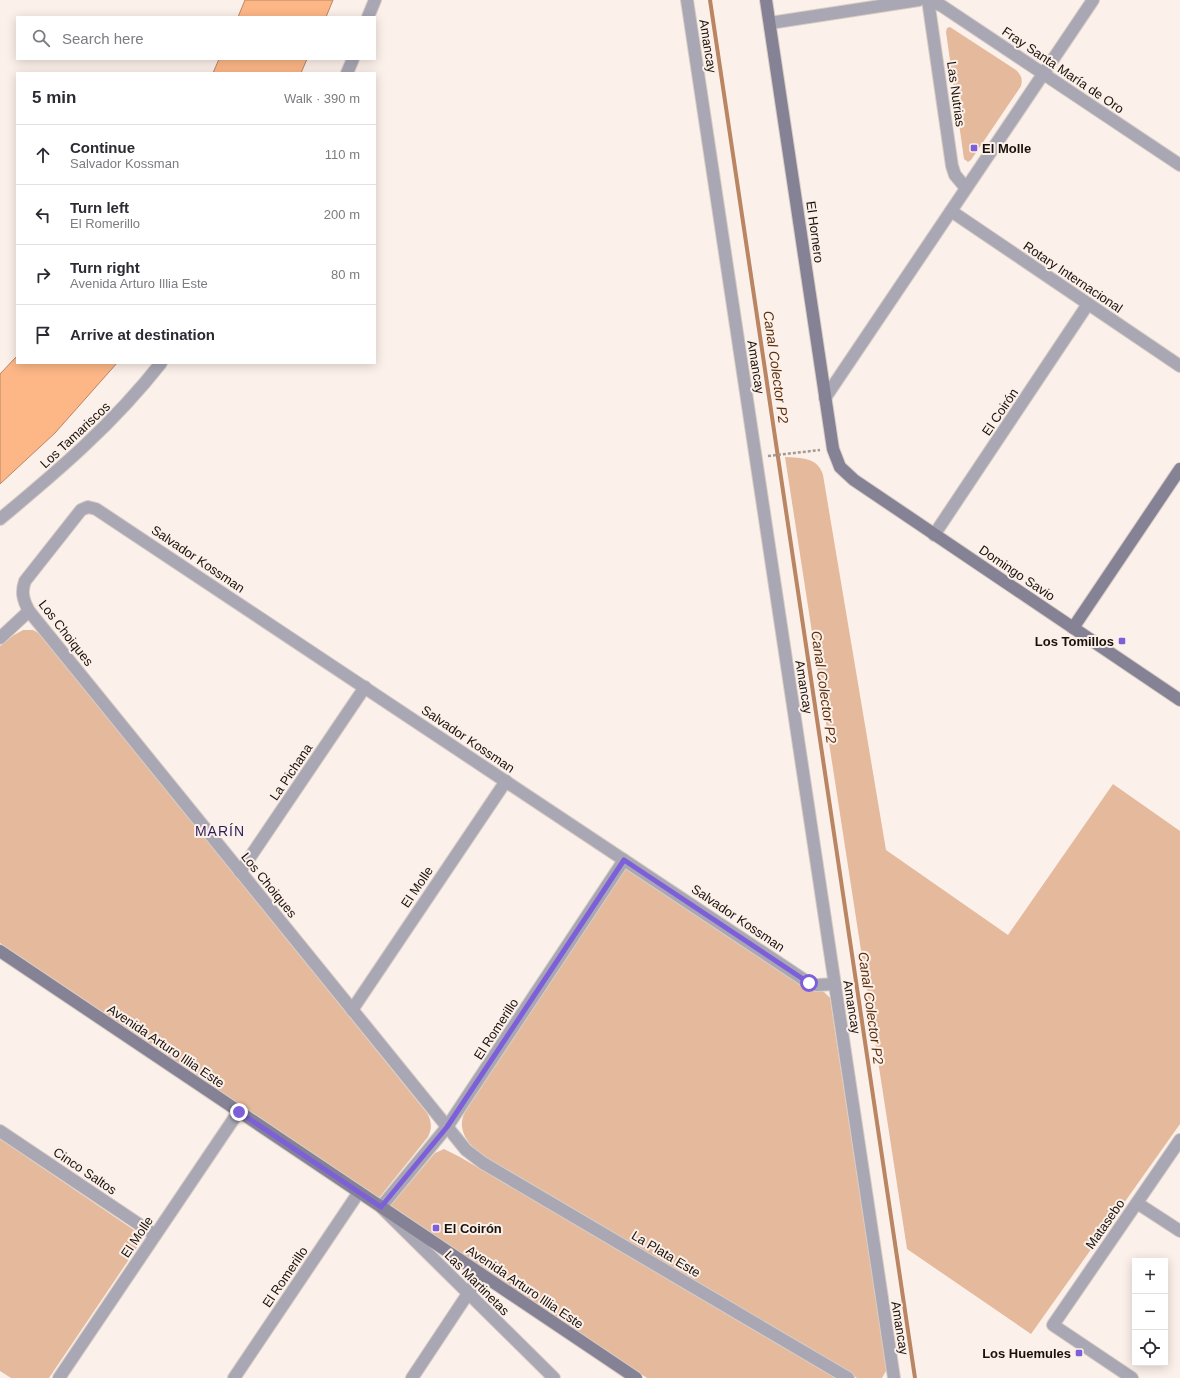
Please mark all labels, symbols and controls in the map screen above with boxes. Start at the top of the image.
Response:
search box [16,16,376,60]
street label: Amancay [696,18,720,74]
street label: Fray Santa María de Oro [999,24,1127,116]
icon: search [30,27,52,49]
text: Search here [62,30,144,47]
street label: Las Nutrias [944,60,968,128]
text: 5 min [32,88,76,107]
text: Walk · 390 m [284,91,360,106]
text: Continue [70,139,135,156]
place label: El Molle [982,141,1031,156]
marker: El Molle [969,143,979,153]
icon: ahead [32,144,54,166]
text: 110 m [325,147,360,162]
text: Salvador Kossman [70,156,179,171]
text: Turn left [70,199,129,216]
street label: El Hornero [803,200,827,264]
icon: left [32,204,54,226]
text: 200 m [324,207,360,222]
text: El Romerillo [70,216,140,231]
street label: Rotary Internacional [1021,238,1126,316]
text: Turn right [70,259,140,276]
icon: right [32,264,54,286]
text: 80 m [331,267,360,282]
text: Avenida Arturo Illia Este [70,276,208,291]
water label: Canal Colector P2 [760,310,792,425]
icon: arrive [32,324,54,346]
text: Arrive at destination [70,326,215,343]
street label: Amancay [744,339,768,395]
street label: El Coirón [979,386,1021,438]
street label: Los Tamariscos [37,398,113,471]
street label: Salvador Kossman [149,522,247,596]
street label: Domingo Savio [976,542,1058,604]
street label: Los Choiques [36,597,97,669]
water label: Canal Colector P2 [808,630,840,745]
place label: Los Tomillos [1035,634,1114,649]
marker: Los Tomillos [1117,636,1127,646]
street label: Amancay [792,659,816,715]
street label: Salvador Kossman [419,702,517,776]
street label: La Pichana [267,740,316,803]
district label: MARÍN [195,823,245,839]
street label: Los Choiques [238,849,300,921]
street label: El Molle [398,864,436,910]
street label: Salvador Kossman [689,881,787,955]
water label: Canal Colector P2 [855,951,887,1066]
route start [800,974,818,992]
street label: Amancay [840,979,864,1035]
street label: El Romerillo [471,996,521,1062]
street label: Avenida Arturo Illia Este [105,1001,227,1091]
route end [230,1103,248,1121]
street label: Cinco Saltos [51,1144,120,1198]
street label: Matasebo [1082,1196,1128,1252]
street label: El Molle [118,1214,156,1260]
place label: El Coirón [444,1221,502,1236]
marker: El Coirón [431,1223,441,1233]
street label: La Plata Este [629,1228,703,1280]
street label: Avenida Arturo Illia Este [464,1242,586,1332]
street label: El Romerillo [259,1244,311,1310]
street label: Las Martinetas [442,1248,513,1319]
map controls [1132,1258,1168,1366]
button: + [1132,1258,1168,1294]
button: − [1132,1294,1168,1330]
street label: Amancay [888,1300,912,1356]
button: locate [1132,1330,1168,1366]
place label: Los Huemules [982,1346,1071,1361]
marker: Los Huemules [1074,1348,1084,1358]

